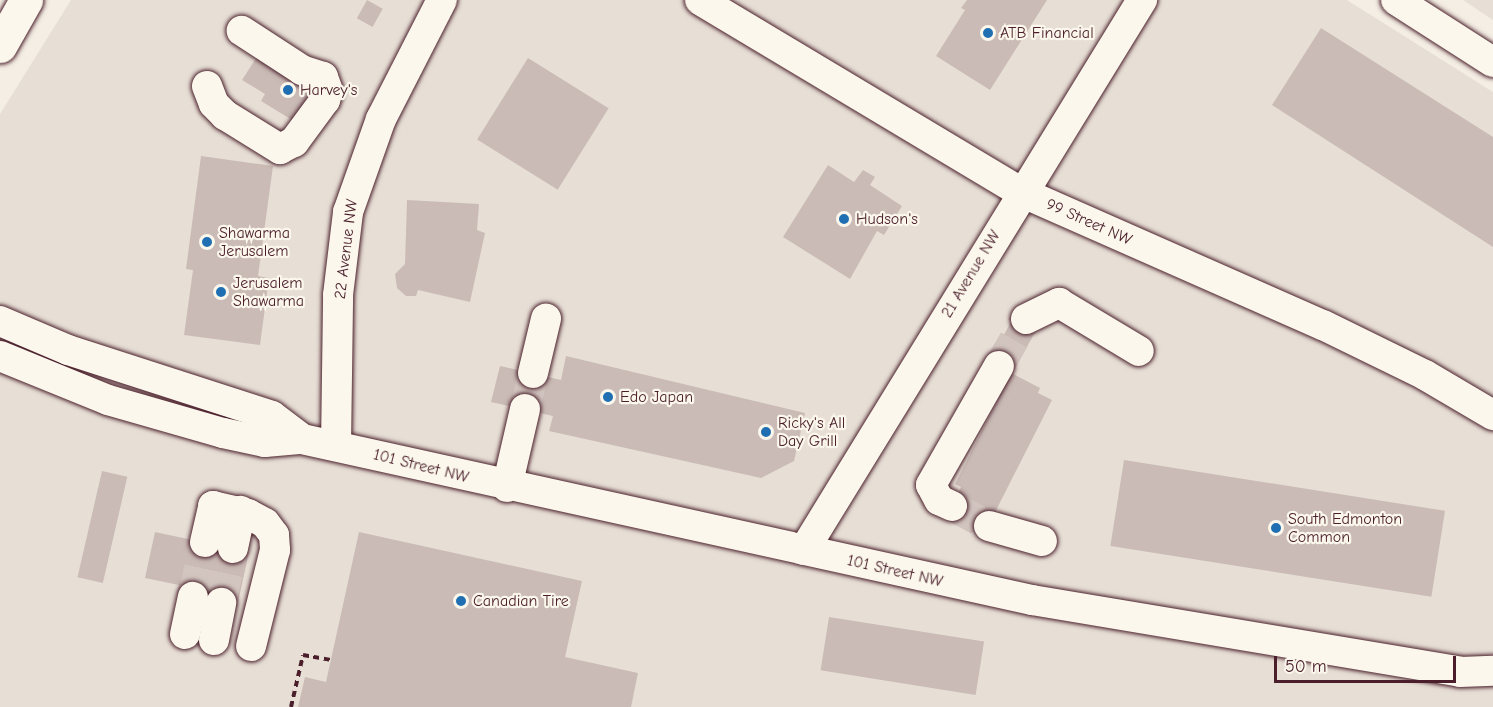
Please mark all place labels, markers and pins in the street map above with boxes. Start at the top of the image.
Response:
place label: ATB Financial [1000,23,1094,43]
marker: ATB Financial [981,26,995,40]
place label: Harvey's [300,80,358,100]
marker: Harvey's [281,83,295,97]
place label: Hudson's [856,209,918,229]
marker: Hudson's [837,212,851,226]
place label: Shawarma Jerusalem [219,223,290,261]
marker: Shawarma Jerusalem [200,235,214,249]
place label: Jerusalem Shawarma [233,273,304,311]
marker: Jerusalem Shawarma [214,285,228,299]
place label: Edo Japan [620,387,693,407]
marker: Edo Japan [601,390,615,404]
place label: Ricky's All Day Grill [778,413,845,451]
marker: Ricky's All Day Grill [759,425,773,439]
place label: South Edmonton Common [1288,509,1402,547]
marker: South Edmonton Common [1269,521,1283,535]
place label: Canadian Tire [473,591,569,611]
marker: Canadian Tire [454,594,468,608]

